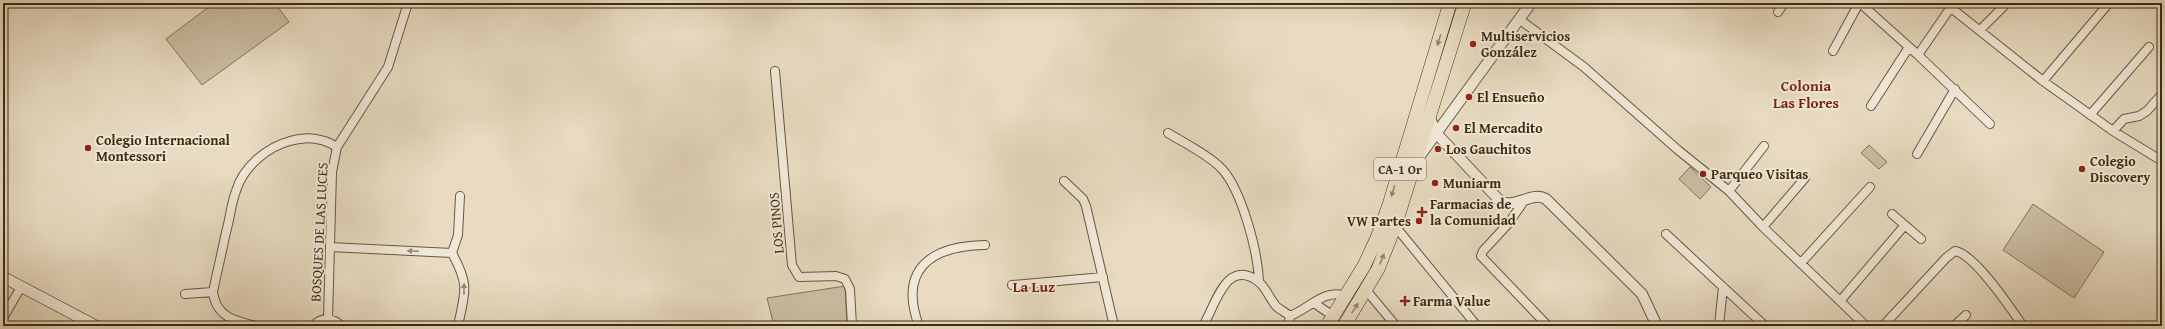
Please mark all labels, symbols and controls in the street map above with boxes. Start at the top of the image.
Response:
place label: Multiservicios González [1481,26,1570,62]
one-way arrow [1436,35,1442,47]
marker: Multiservicios González [1468,39,1478,49]
district label: Colonia Las Flores [1773,75,1839,113]
place label: El Ensueño [1477,87,1545,107]
marker: El Ensueño [1464,92,1474,102]
place label: El Mercadito [1464,118,1543,138]
marker: El Mercadito [1451,123,1461,133]
place label: Colegio Internacional Montessori [96,130,231,166]
place label: Los Gauchitos [1446,139,1531,159]
marker: Colegio Internacional Montessori [83,143,93,153]
marker: Los Gauchitos [1433,144,1443,154]
place label: Colegio Discovery [2090,151,2151,187]
road number: CA-1 Or [1374,158,1426,180]
street label: BOSQUES DE LAS LUCES [305,162,333,302]
place label: Parqueo Visitas [1711,164,1808,184]
marker: Colegio Discovery [2077,164,2087,174]
marker: Parqueo Visitas [1698,169,1708,179]
place label: Muniarm [1443,173,1501,193]
marker: Muniarm [1430,178,1440,188]
one-way arrow [1390,186,1396,198]
street label: LOS PINOS [763,191,789,255]
place label: Farmacias de la Comunidad [1430,194,1516,230]
marker: Farmacias de la Comunidad [1417,207,1427,217]
place label: VW Partes [1347,211,1411,231]
marker: VW Partes [1414,216,1424,226]
one-way arrow [407,248,419,255]
one-way arrow [1379,252,1385,264]
district label: La Luz [1013,276,1055,297]
one-way arrow [461,282,467,295]
place label: Farma Value [1413,291,1491,311]
marker: Farma Value [1400,296,1410,306]
one-way arrow [1351,303,1359,313]

